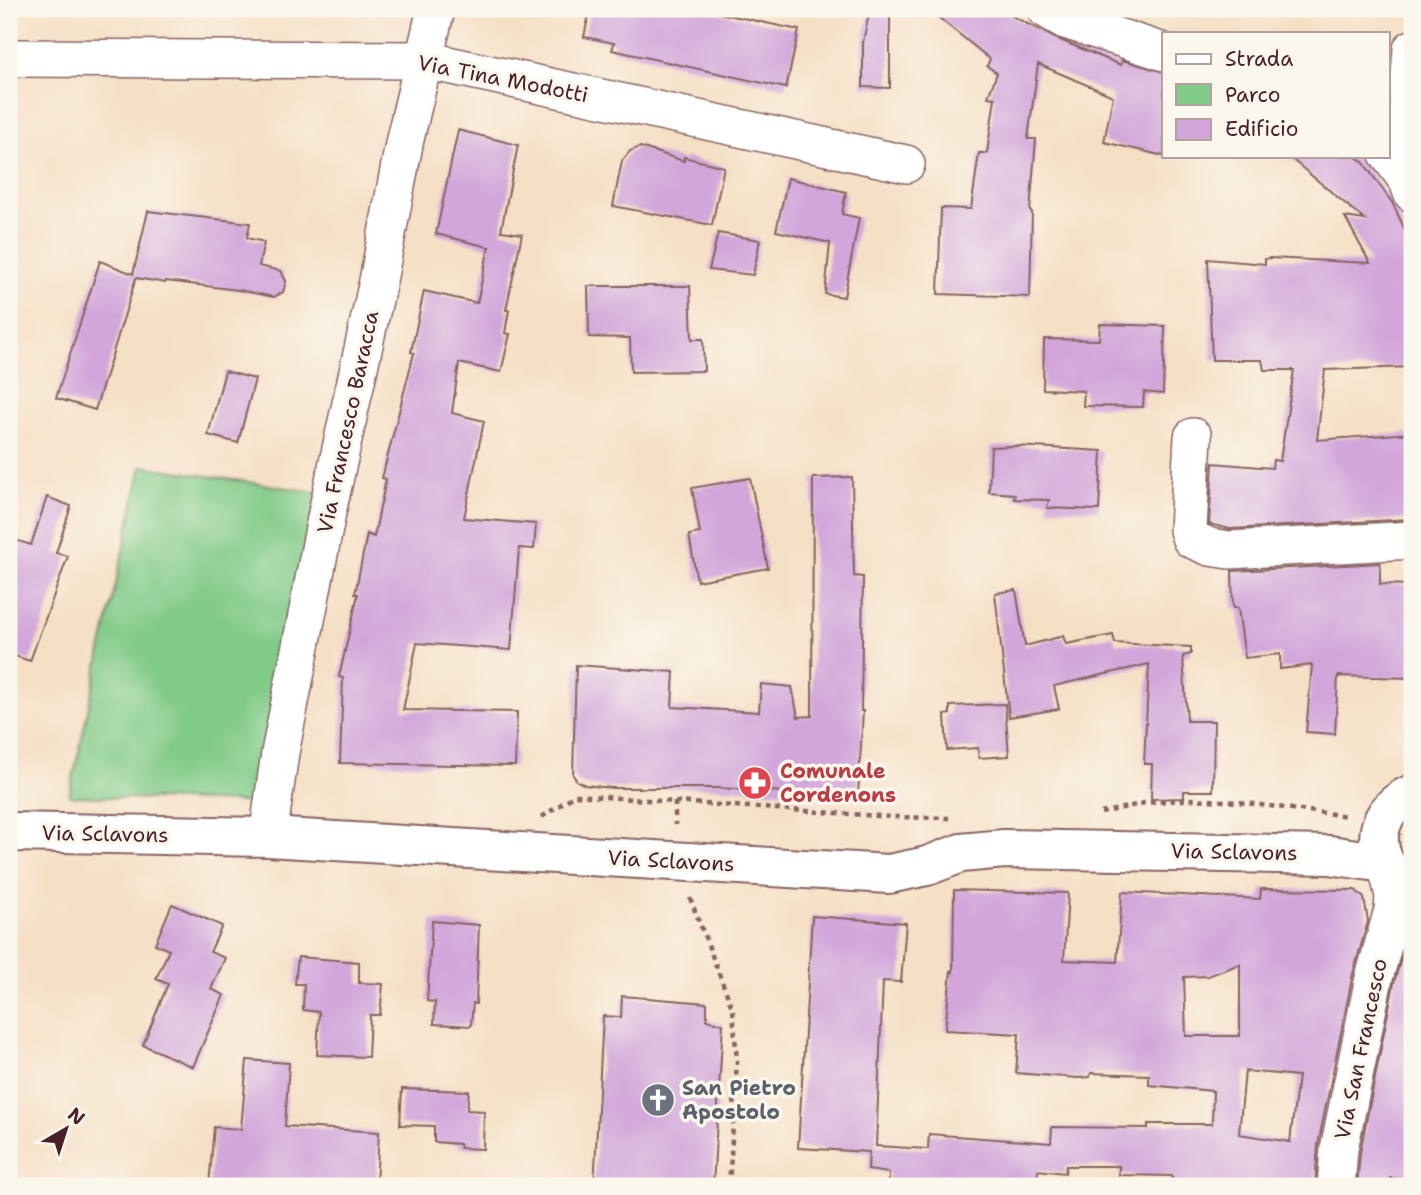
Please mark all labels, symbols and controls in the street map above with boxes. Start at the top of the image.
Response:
legend [1162,32,1390,158]
text: Strada [1225,45,1293,73]
street label: Via Tina Modotti [415,49,591,109]
text: Parco [1225,81,1280,109]
text: Edificio [1225,115,1298,143]
street label: Via Francesco Baracca [311,308,385,536]
place label: Comunale Cordenons [780,757,896,809]
pharmacy icon: Comunale Cordenons [736,764,774,802]
street label: Via Sclavons [41,819,169,849]
street label: Via Sclavons [1170,837,1298,867]
street label: Via Sclavons [607,844,735,878]
street label: Via San Francesco [1328,956,1394,1142]
place label: San Pietro Apostolo [682,1074,796,1126]
church icon: San Pietro Apostolo [639,1081,677,1119]
north arrow [32,1094,102,1164]
text: N [63,1102,90,1131]

